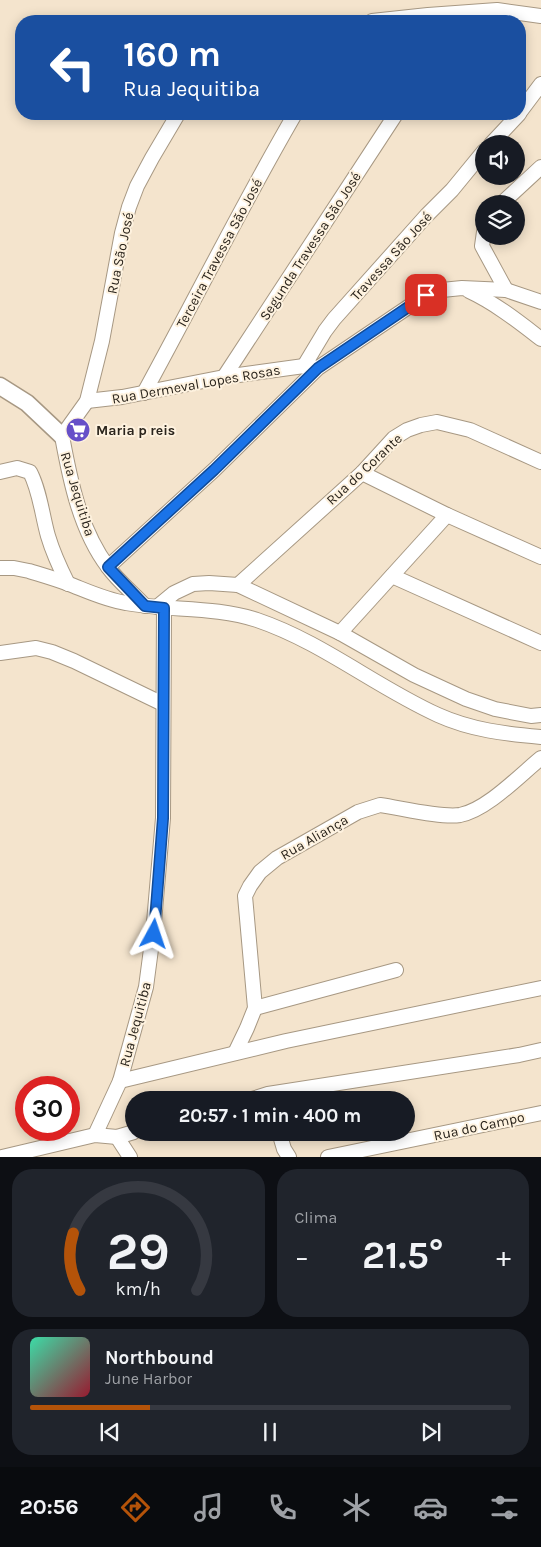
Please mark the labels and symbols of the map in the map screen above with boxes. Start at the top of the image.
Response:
street label: Segunda Travessa São José [256,169,365,324]
street label: Terceira Travessa São José [173,176,266,331]
street label: Travessa São José [347,208,436,304]
street label: Rua São José [104,211,137,296]
pin [405,274,447,316]
street label: Rua Dermeval Lopes Rosas [111,361,282,408]
supermarket icon: Maria p reis [65,417,91,443]
place label: Maria p reis [96,422,175,439]
street label: Rua do Corante [323,430,406,509]
street label: Rua Jequitiba [57,450,98,538]
street label: Rua Aliança [277,811,351,864]
position arrow [127,907,179,959]
street label: Rua Jequitiba [116,980,155,1068]
speed limit sign: 30 [15,1076,80,1141]
street label: Rua do Campo [432,1109,526,1144]

